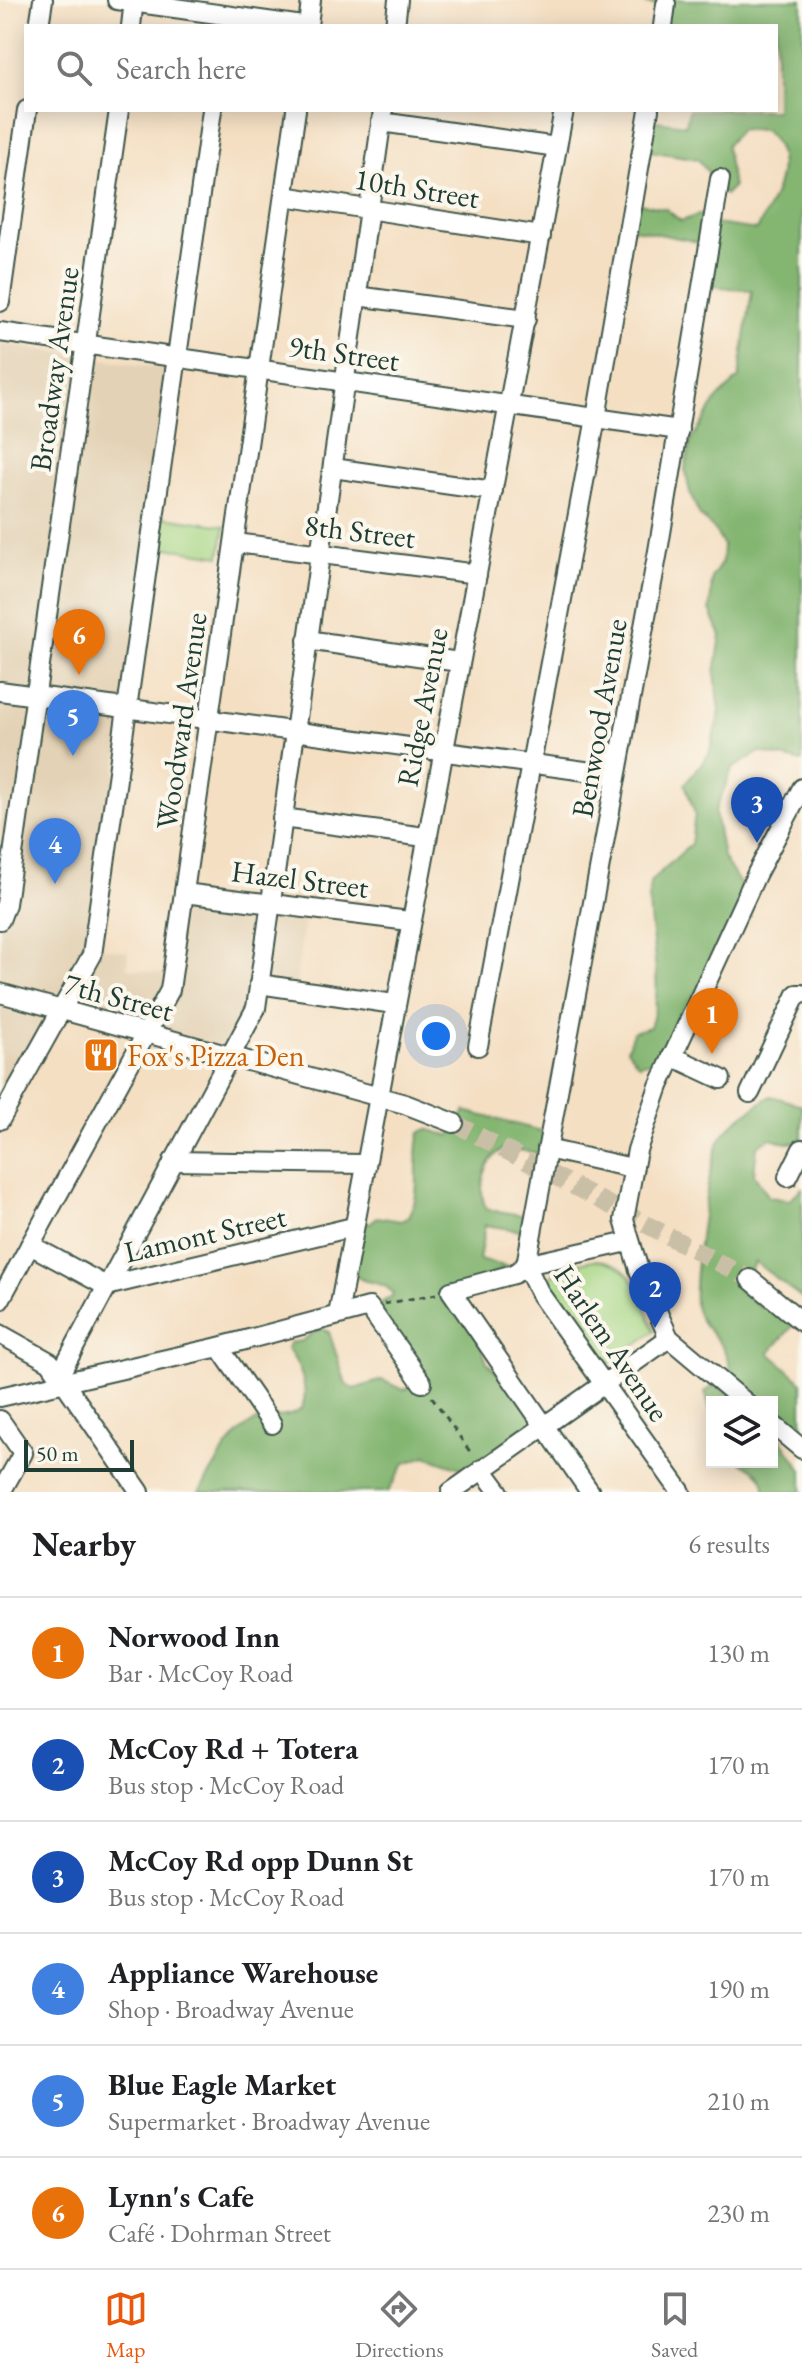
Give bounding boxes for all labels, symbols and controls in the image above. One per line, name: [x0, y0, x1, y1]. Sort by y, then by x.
search box: [24, 24, 778, 112]
icon: search: [52, 46, 96, 90]
text: Search here: [116, 49, 246, 88]
street label: 10th Street: [352, 159, 483, 217]
street label: Broadway Avenue: [20, 264, 88, 474]
street label: 9th Street: [286, 326, 402, 380]
street label: 8th Street: [302, 505, 418, 557]
pin: 6: [53, 609, 105, 675]
street label: Woodward Avenue: [146, 610, 216, 832]
street label: Benwood Avenue: [562, 616, 636, 820]
street label: Ridge Avenue: [388, 624, 456, 790]
pin: 5: [47, 690, 99, 756]
pin: 3: [731, 777, 783, 843]
pin: 4: [29, 818, 81, 884]
street label: Hazel Street: [229, 851, 371, 907]
street label: 7th Street: [60, 964, 178, 1030]
pin: 1: [686, 988, 738, 1054]
your location: [416, 1016, 456, 1056]
restaurant icon: Fox's Pizza Den: [82, 1036, 120, 1074]
place label: Fox's Pizza Den: [127, 1036, 305, 1075]
street label: Lamont Street: [120, 1196, 290, 1272]
street label: Harlem Avenue: [545, 1257, 679, 1429]
pin: 2: [629, 1262, 681, 1328]
map controls: [706, 1396, 778, 1468]
button: layers: [706, 1396, 778, 1468]
scale bar: [24, 1436, 134, 1472]
text: 50 m: [36, 1439, 79, 1468]
text: Nearby: [32, 1522, 136, 1566]
text: 6 results: [689, 1527, 770, 1561]
text: Norwood Inn: [108, 1617, 280, 1656]
text: 1: [51, 1636, 65, 1670]
text: 130 m: [707, 1636, 770, 1670]
text: Bar · McCoy Road: [108, 1656, 293, 1690]
text: McCoy Rd + Totera: [108, 1729, 358, 1768]
text: 2: [51, 1748, 65, 1782]
text: 170 m: [707, 1748, 770, 1782]
text: Bus stop · McCoy Road: [108, 1768, 344, 1802]
text: McCoy Rd opp Dunn St: [108, 1841, 413, 1880]
text: 3: [51, 1860, 65, 1894]
text: 170 m: [707, 1860, 770, 1894]
text: Bus stop · McCoy Road: [108, 1880, 344, 1914]
text: Appliance Warehouse: [108, 1953, 378, 1992]
text: 4: [51, 1972, 65, 2006]
text: 190 m: [707, 1972, 770, 2006]
text: Shop · Broadway Avenue: [108, 1992, 354, 2026]
text: Blue Eagle Market: [108, 2065, 336, 2104]
text: 5: [51, 2084, 65, 2118]
text: 210 m: [707, 2084, 770, 2118]
text: Supermarket · Broadway Avenue: [108, 2104, 430, 2138]
text: Lynn's Cafe: [108, 2177, 254, 2216]
text: 6: [51, 2196, 65, 2230]
text: 230 m: [707, 2196, 770, 2230]
text: Café · Dohrman Street: [108, 2216, 331, 2250]
tab: Map: [104, 2287, 148, 2364]
tab: Directions: [355, 2287, 444, 2364]
tab: Saved: [651, 2287, 698, 2364]

